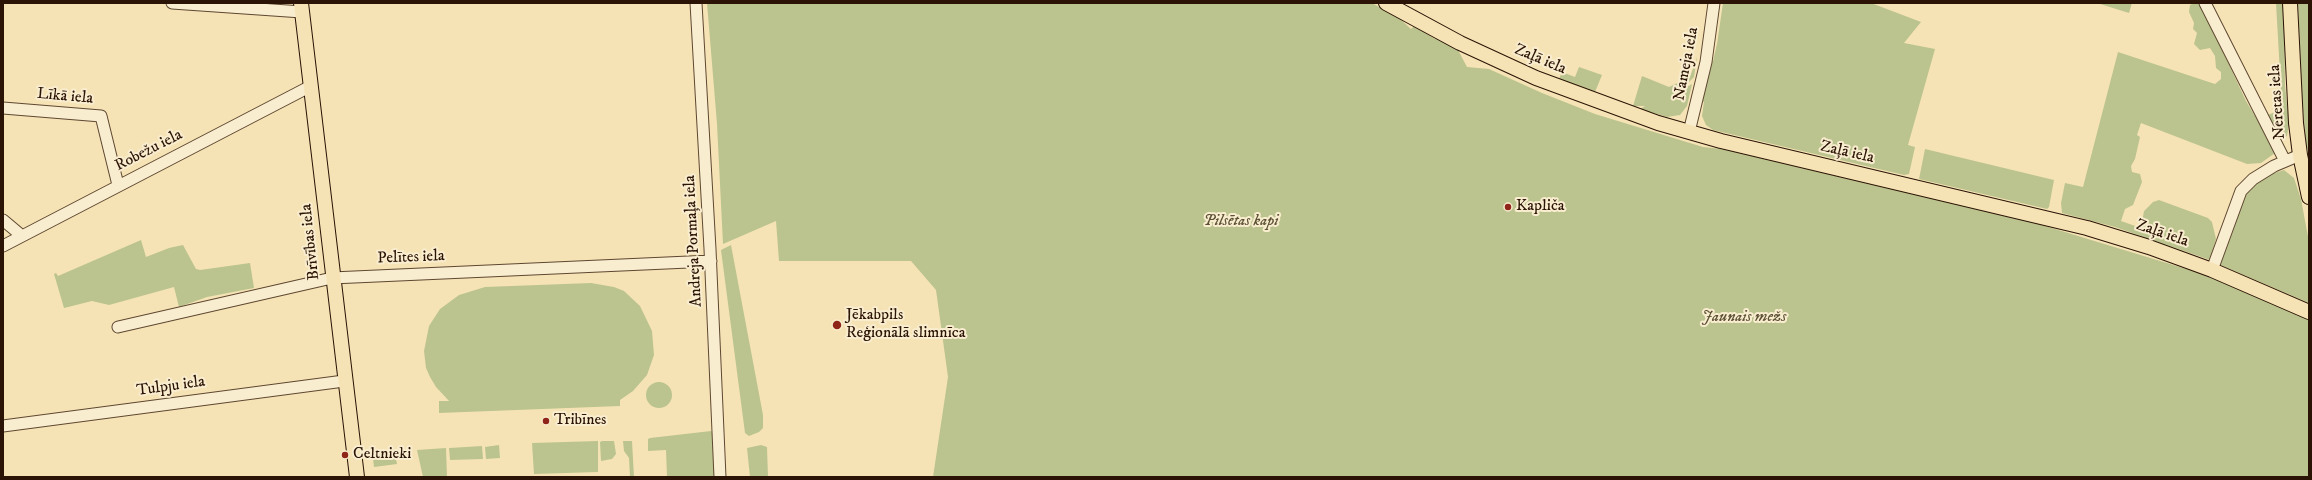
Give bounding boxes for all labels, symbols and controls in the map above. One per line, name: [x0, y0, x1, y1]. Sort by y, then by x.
street label: Nameja iela: [1670, 26, 1704, 102]
street label: Zaļā iela: [1511, 41, 1569, 79]
street label: Neretas iela: [2266, 64, 2290, 140]
street label: Līkā iela: [36, 85, 94, 109]
street label: Robežu iela: [112, 126, 186, 176]
street label: Zaļā iela: [1818, 138, 1876, 168]
street label: Andreja Pormaļa iela: [681, 175, 707, 307]
place label: Kapliča: [1516, 197, 1565, 217]
marker: Kapliča: [1503, 202, 1513, 212]
street label: Brīvības iela: [297, 203, 325, 281]
park label: Pilsētas kapi: [1203, 212, 1279, 232]
street label: Zaļā iela: [2133, 216, 2191, 252]
street label: Pelītes iela: [377, 247, 445, 269]
place label: Jēkabpils Reģionālā slimnīca: [846, 306, 966, 344]
park label: Jaunais mežs: [1702, 308, 1786, 328]
marker: Jēkabpils Reģionālā slimnīca: [831, 319, 843, 331]
street label: Tulpju iela: [136, 373, 206, 401]
place label: Tribīnes: [554, 411, 606, 431]
marker: Tribīnes: [541, 416, 551, 426]
place label: Celtnieki: [353, 445, 411, 465]
marker: Celtnieki: [340, 450, 350, 460]

